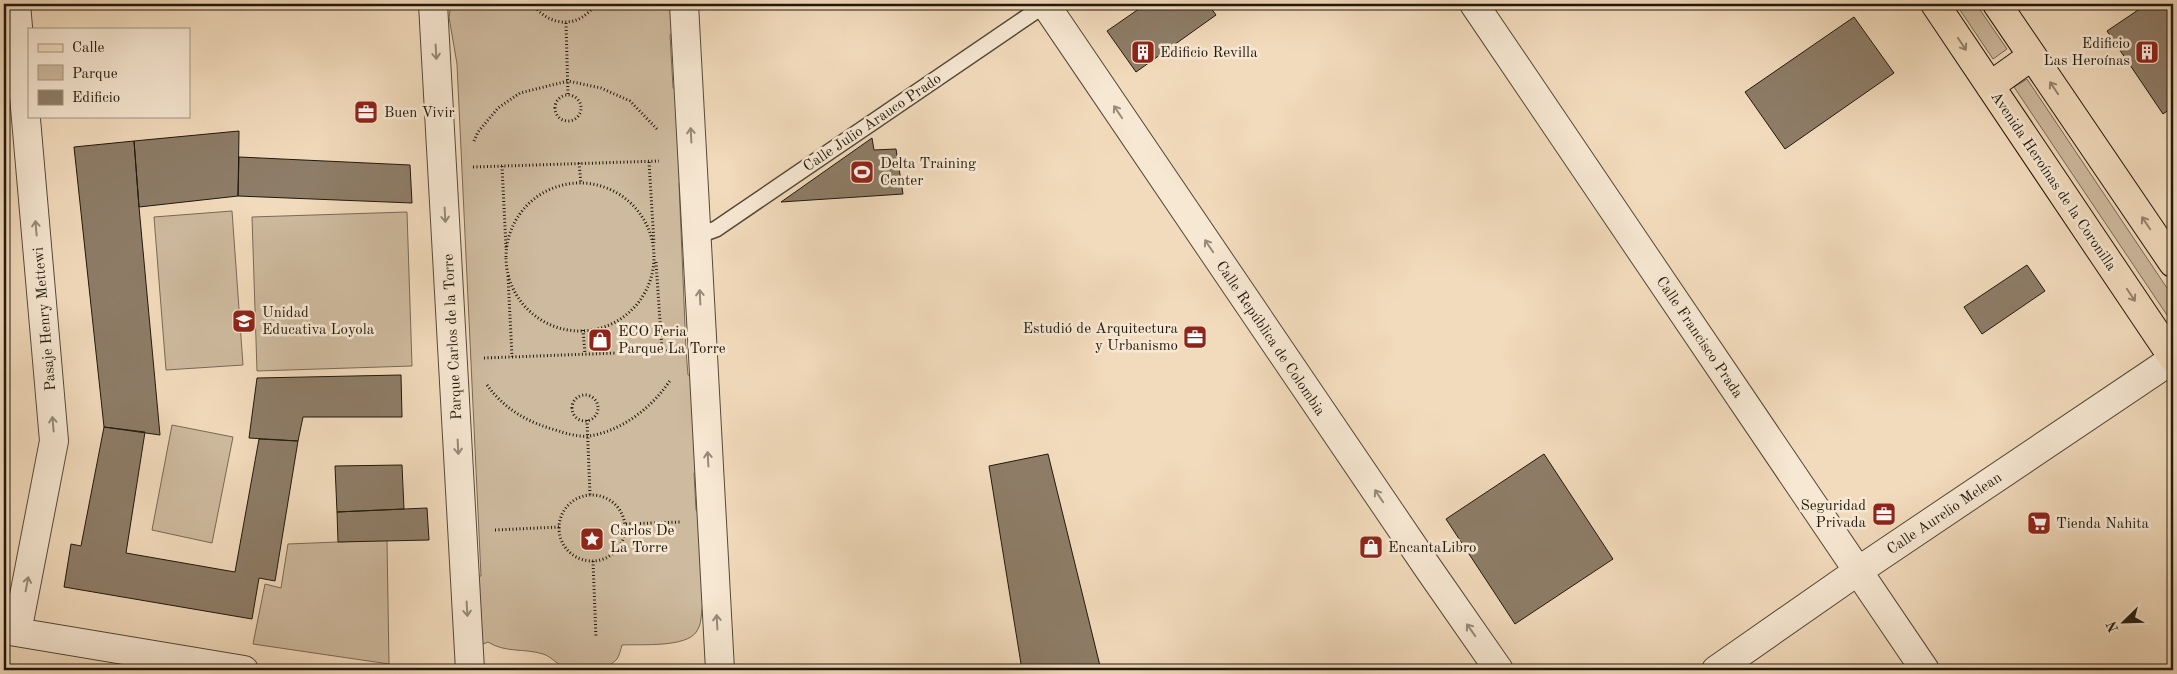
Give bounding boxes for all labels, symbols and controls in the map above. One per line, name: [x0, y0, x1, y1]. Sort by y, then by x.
legend: [28, 28, 190, 118]
one-way arrow: [1957, 37, 1967, 51]
place label: Edificio Las Heroínas: [2043, 37, 2130, 69]
building icon: Edificio Revilla: [1130, 39, 1156, 65]
building icon: Edificio Las Heroínas: [2134, 39, 2160, 65]
text: Calle: [72, 41, 105, 56]
one-way arrow: [431, 44, 441, 60]
place label: Edificio Revilla: [1160, 46, 1258, 61]
text: Parque: [72, 67, 118, 82]
street label: Calle Julio Arauco Prado: [801, 72, 945, 175]
one-way arrow: [2049, 82, 2059, 96]
street label: Avenida Heroínas de la Coronilla: [1987, 90, 2119, 274]
text: Edificio: [72, 91, 120, 106]
office icon: Buen Vivir: [353, 99, 379, 125]
one-way arrow: [1113, 105, 1123, 119]
place label: Buen Vivir: [384, 106, 455, 121]
one-way arrow: [686, 127, 695, 143]
place label: Delta Training Center: [880, 157, 976, 189]
sports icon: Delta Training Center: [849, 159, 875, 185]
one-way arrow: [440, 206, 449, 222]
one-way arrow: [2141, 216, 2151, 230]
one-way arrow: [31, 220, 40, 236]
one-way arrow: [1204, 239, 1214, 253]
street label: Pasaje Henry Mettewi: [32, 246, 59, 391]
street label: Parque Carlos de la Torre: [442, 253, 465, 420]
street label: Calle República de Colombia: [1212, 259, 1327, 419]
street label: Calle Francisco Prada: [1653, 274, 1745, 402]
one-way arrow: [2126, 288, 2136, 302]
one-way arrow: [695, 289, 704, 305]
place label: Unidad Educativa Loyola: [262, 306, 375, 338]
school or university icon: Unidad Educativa Loyola: [231, 308, 257, 334]
place label: Estudió de Arquitectura y Urbanismo: [1023, 322, 1179, 354]
office icon: Estudió de Arquitectura y Urbanismo: [1182, 324, 1208, 350]
place label: ECO Feria Parque La Torre: [618, 325, 726, 357]
shop icon: ECO Feria Parque La Torre: [587, 327, 613, 353]
one-way arrow: [48, 417, 58, 433]
one-way arrow: [453, 439, 462, 455]
one-way arrow: [703, 452, 713, 468]
street label: Calle Aurelio Melean: [1885, 470, 2005, 558]
one-way arrow: [1374, 490, 1384, 504]
place label: Seguridad Privada: [1800, 499, 1867, 531]
office icon: Seguridad Privada: [1871, 501, 1897, 527]
supermarket icon: Tienda Nahita: [2026, 510, 2052, 536]
place label: Tienda Nahita: [2056, 517, 2150, 532]
place label: Carlos De La Torre: [610, 524, 675, 556]
place icon: Carlos De La Torre: [579, 526, 605, 552]
shop icon: EncantaLibro: [1358, 534, 1384, 560]
place label: EncantaLibro: [1388, 541, 1477, 556]
one-way arrow: [22, 577, 32, 593]
north arrow: [2100, 596, 2150, 646]
one-way arrow: [462, 600, 472, 617]
one-way arrow: [713, 614, 722, 630]
text: N: [2104, 619, 2121, 634]
one-way arrow: [1466, 624, 1476, 638]

